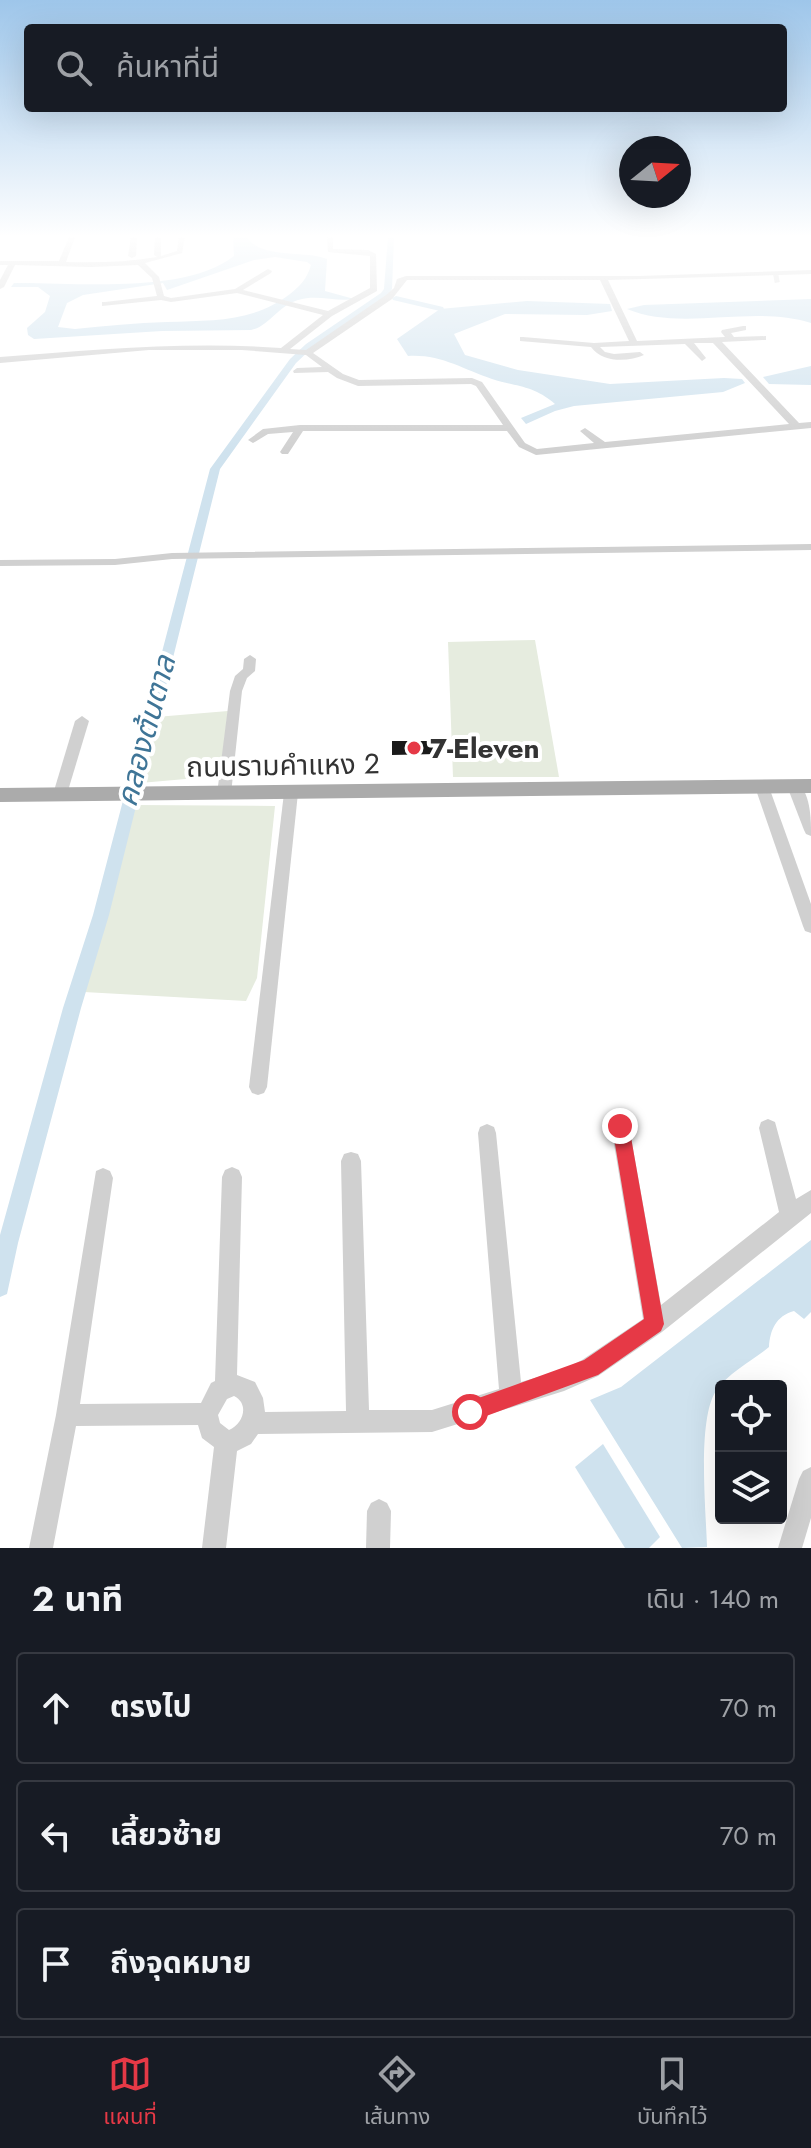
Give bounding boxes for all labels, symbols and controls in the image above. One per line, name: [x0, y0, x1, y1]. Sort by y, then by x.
search box: [24, 24, 787, 112]
text: ค้นหาที่นี่: [116, 45, 219, 88]
icon: search: [52, 46, 96, 90]
north arrow: [619, 136, 691, 208]
water label: คลองต้นตาล: [105, 650, 187, 811]
place label: 7-Eleven: [430, 728, 540, 769]
marker: 7-Eleven: [405, 739, 423, 757]
street label: ถนนรามคำแหง 2: [186, 743, 380, 788]
route end: [602, 1108, 638, 1144]
map controls: [715, 1380, 787, 1524]
button: locate: [715, 1380, 787, 1452]
route start: [452, 1394, 488, 1430]
button: layers: [715, 1452, 787, 1524]
text: 2 นาที: [32, 1575, 123, 1624]
text: เดิน · 140 m: [646, 1580, 779, 1618]
text: ตรงไป: [110, 1685, 192, 1728]
icon: ahead: [34, 1686, 78, 1730]
text: 70 m: [720, 1689, 777, 1727]
text: เลี้ยวซ้าย: [110, 1813, 222, 1856]
icon: left: [34, 1814, 78, 1858]
text: 70 m: [720, 1817, 777, 1855]
text: ถึงจุดหมาย: [110, 1941, 251, 1984]
icon: arrive: [34, 1942, 78, 1986]
tab: แผนที่: [103, 2052, 157, 2134]
tab: เส้นทาง: [364, 2052, 430, 2134]
tab: บันทึกไว้: [637, 2052, 708, 2134]

